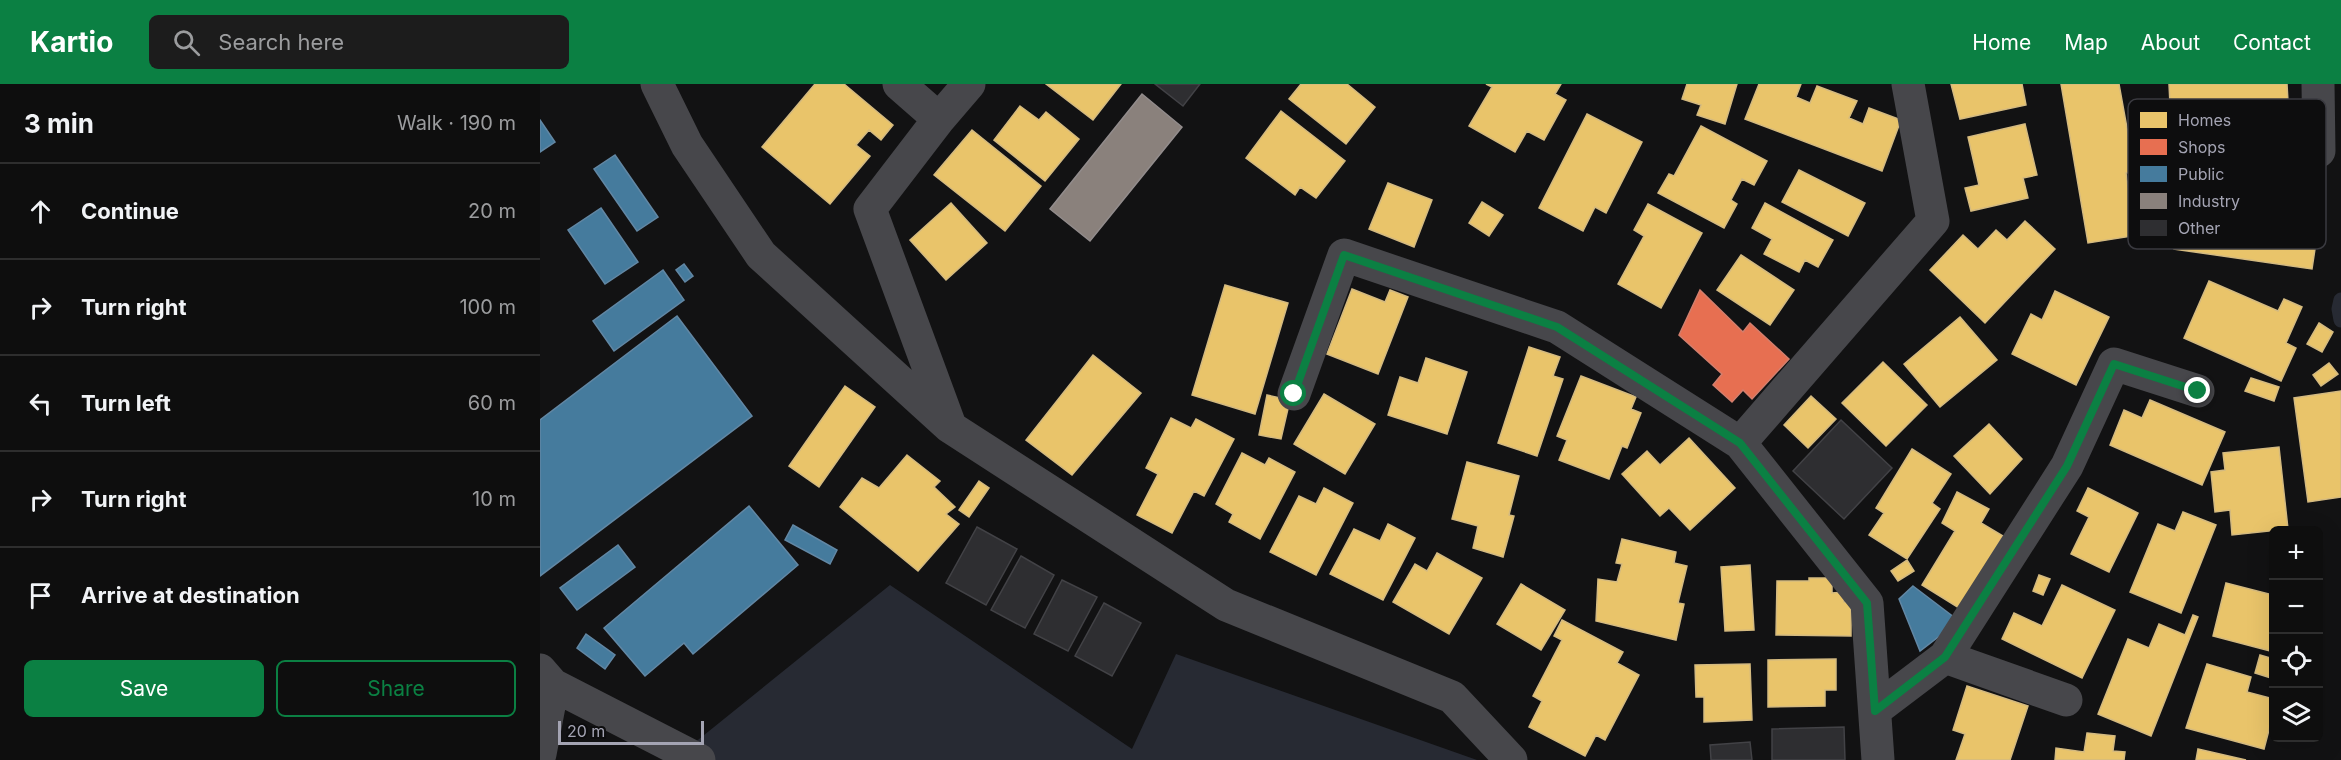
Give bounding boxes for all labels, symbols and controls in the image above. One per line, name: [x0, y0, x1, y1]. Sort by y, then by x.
search box: [149, 15, 569, 69]
text: Kartio: [30, 25, 113, 59]
icon: search: [170, 26, 203, 59]
text: Search here: [218, 29, 344, 55]
text: Home: [1972, 30, 2031, 55]
text: Map: [2064, 30, 2108, 55]
text: About: [2141, 30, 2200, 55]
text: Contact: [2233, 30, 2311, 55]
legend: [2128, 99, 2326, 249]
text: 3 min: [24, 108, 94, 139]
text: Homes: [2178, 110, 2231, 130]
text: Walk · 190 m: [397, 111, 516, 135]
text: Shops: [2178, 137, 2226, 157]
text: Public: [2178, 164, 2224, 184]
text: Industry: [2178, 191, 2240, 211]
icon: ahead: [24, 195, 57, 228]
text: Continue: [81, 198, 179, 224]
text: 20 m: [468, 199, 516, 223]
text: Other: [2178, 218, 2220, 238]
icon: right: [24, 291, 57, 324]
text: Turn right: [81, 294, 187, 320]
text: 100 m: [459, 295, 516, 319]
route end: [2184, 377, 2210, 403]
route start: [1280, 380, 1306, 406]
icon: left: [24, 387, 57, 420]
text: Turn left: [81, 390, 171, 416]
text: 60 m: [468, 391, 516, 415]
icon: right: [24, 483, 57, 516]
text: Turn right: [81, 486, 187, 512]
text: 10 m: [472, 487, 516, 511]
map controls: [2269, 526, 2323, 742]
button: +: [2269, 526, 2323, 580]
icon: arrive: [24, 579, 57, 612]
button: −: [2269, 580, 2323, 634]
text: Arrive at destination: [81, 582, 300, 608]
button: locate: [2269, 634, 2323, 688]
button: Save: [24, 660, 264, 717]
button: Share: [276, 660, 516, 717]
button: layers: [2269, 688, 2323, 742]
scale bar: [558, 718, 704, 746]
text: 20 m: [567, 721, 605, 741]

